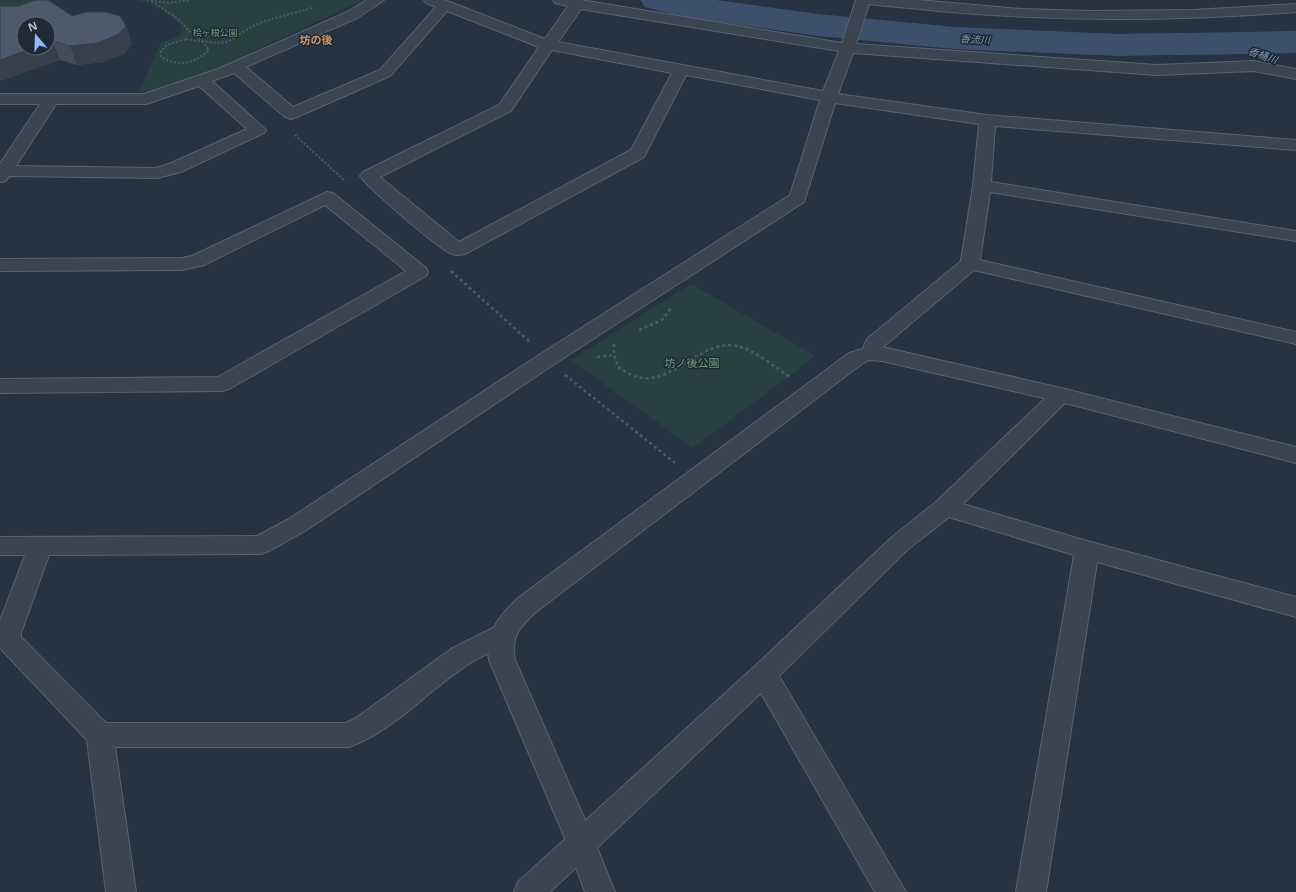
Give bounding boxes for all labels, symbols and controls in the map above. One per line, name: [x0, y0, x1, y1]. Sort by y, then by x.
north arrow: [16, 16, 56, 56]
text: N: [26, 18, 39, 35]
park label: 桧ヶ根公園: [192, 26, 238, 39]
water label: 香流川: [960, 31, 991, 47]
district label: 坊の後: [300, 32, 333, 47]
water label: 香桶川: [1247, 43, 1280, 67]
park label: 坊ノ後公園: [665, 355, 720, 370]

